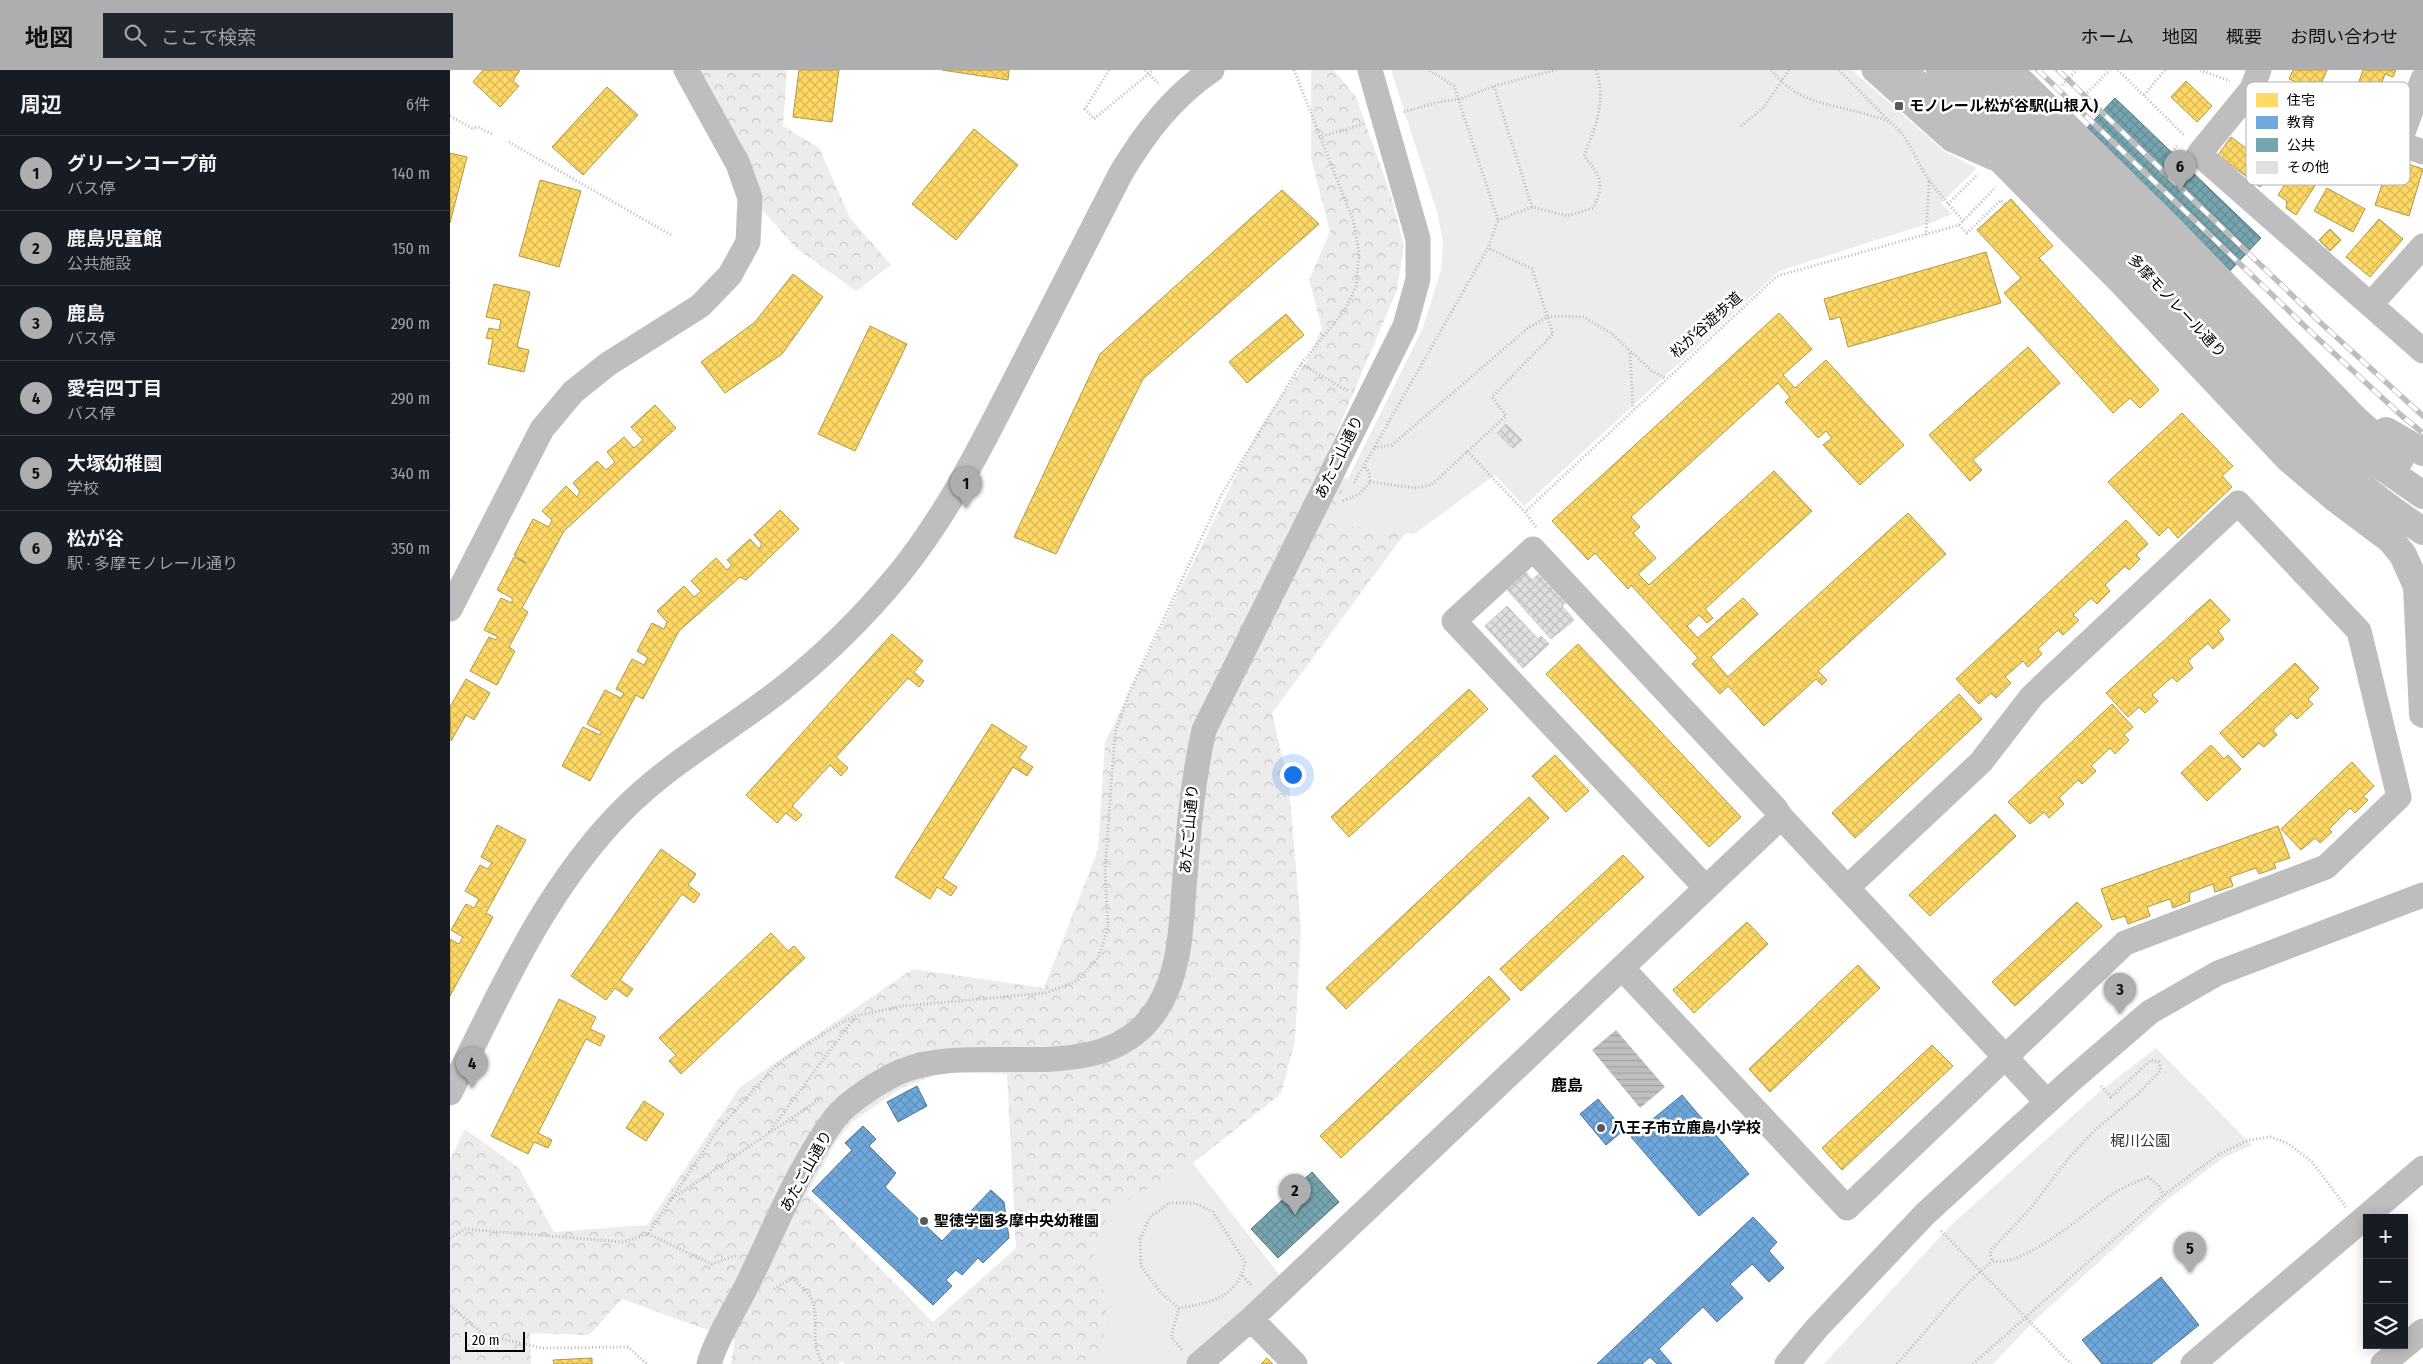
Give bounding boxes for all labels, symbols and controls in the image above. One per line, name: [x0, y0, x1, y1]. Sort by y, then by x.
search box: [103, 13, 453, 58]
icon: search: [121, 21, 149, 49]
text: 地図: [25, 24, 73, 52]
text: ここで検索: [161, 26, 256, 49]
text: ホーム: [2081, 26, 2134, 48]
text: 地図: [2162, 26, 2198, 48]
text: 概要: [2226, 26, 2262, 48]
text: お問い合わせ: [2290, 26, 2398, 48]
legend: [2246, 82, 2410, 185]
text: 周辺: [20, 92, 62, 118]
text: 住宅: [2287, 92, 2315, 109]
text: 6件: [406, 95, 430, 114]
place label: モノレール松が谷駅(山根入): [1909, 97, 2099, 115]
marker: モノレール松が谷駅(山根入): [1893, 100, 1905, 112]
text: 教育: [2287, 114, 2315, 131]
text: 公共: [2287, 137, 2315, 154]
pin: 6: [2164, 150, 2196, 191]
text: グリーンコープ前: [67, 152, 217, 175]
text: その他: [2287, 159, 2329, 176]
text: 1: [33, 164, 39, 183]
text: 140 m: [392, 164, 430, 183]
text: バス停: [67, 179, 115, 198]
text: 鹿島児童館: [67, 227, 162, 250]
text: 2: [32, 239, 40, 258]
text: 150 m: [392, 239, 430, 258]
street label: 多摩モノレール通り: [2124, 250, 2230, 362]
text: 公共施設: [67, 254, 131, 273]
street label: 松が谷遊歩道: [1667, 288, 1745, 362]
text: 鹿島: [67, 302, 105, 325]
text: 3: [32, 314, 40, 333]
text: 290 m: [391, 314, 430, 333]
text: バス停: [67, 329, 115, 348]
text: 愛宕四丁目: [67, 377, 162, 400]
text: 4: [32, 389, 40, 408]
text: 290 m: [391, 389, 430, 408]
text: バス停: [67, 404, 115, 423]
street label: あたご山通り: [1311, 413, 1367, 501]
text: 大塚幼稚園: [67, 452, 162, 475]
text: 5: [32, 464, 40, 483]
text: 340 m: [391, 464, 430, 483]
pin: 1: [950, 467, 982, 508]
text: 学校: [67, 479, 99, 498]
text: 松が谷: [67, 527, 124, 550]
text: 6: [32, 539, 40, 558]
text: 350 m: [391, 539, 430, 558]
text: 駅 · 多摩モノレール通り: [67, 554, 238, 573]
your location: [1280, 762, 1306, 788]
street label: あたご山通り: [1176, 783, 1202, 875]
pin: 3: [2104, 973, 2136, 1014]
pin: 4: [456, 1047, 488, 1088]
district label: 鹿島: [1551, 1076, 1583, 1095]
place label: 八王子市立鹿島小学校: [1611, 1119, 1761, 1137]
marker: 八王子市立鹿島小学校: [1595, 1122, 1607, 1134]
street label: あたご山通り: [776, 1127, 836, 1215]
park label: 梶川公園: [2110, 1132, 2170, 1150]
pin: 2: [1279, 1174, 1311, 1215]
place label: 聖徳学園多摩中央幼稚園: [934, 1212, 1099, 1230]
map controls: [2363, 1214, 2408, 1349]
button: +: [2363, 1214, 2408, 1259]
marker: 聖徳学園多摩中央幼稚園: [918, 1215, 930, 1227]
pin: 5: [2174, 1232, 2206, 1273]
button: −: [2363, 1259, 2408, 1304]
button: layers: [2363, 1304, 2408, 1349]
scale bar: [465, 1329, 525, 1352]
text: 20 m: [472, 1332, 500, 1349]

